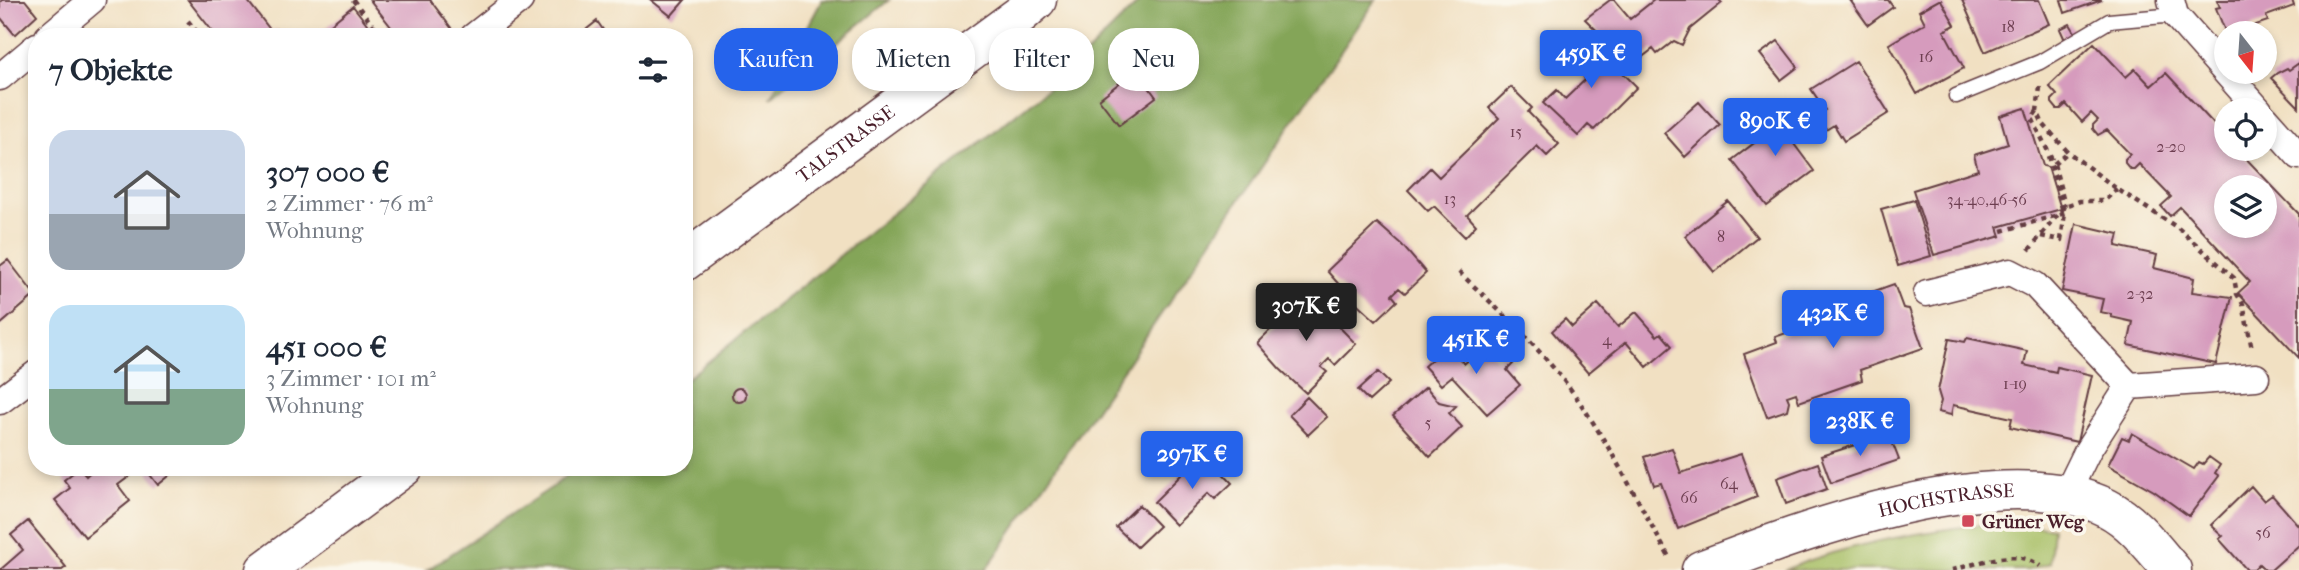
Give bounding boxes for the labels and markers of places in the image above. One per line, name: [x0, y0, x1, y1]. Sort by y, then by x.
pin: 459K €: [1534, 31, 1648, 90]
pin: 890K €: [1718, 99, 1832, 158]
pin: 307K €: [1249, 284, 1363, 343]
pin: 432K €: [1776, 290, 1890, 350]
pin: 451K €: [1419, 316, 1533, 376]
pin: 238K €: [1803, 398, 1917, 458]
pin: 297K €: [1135, 432, 1249, 491]
place label: Grüner Weg: [1982, 511, 2085, 533]
marker: Grüner Weg: [1960, 513, 1976, 529]

